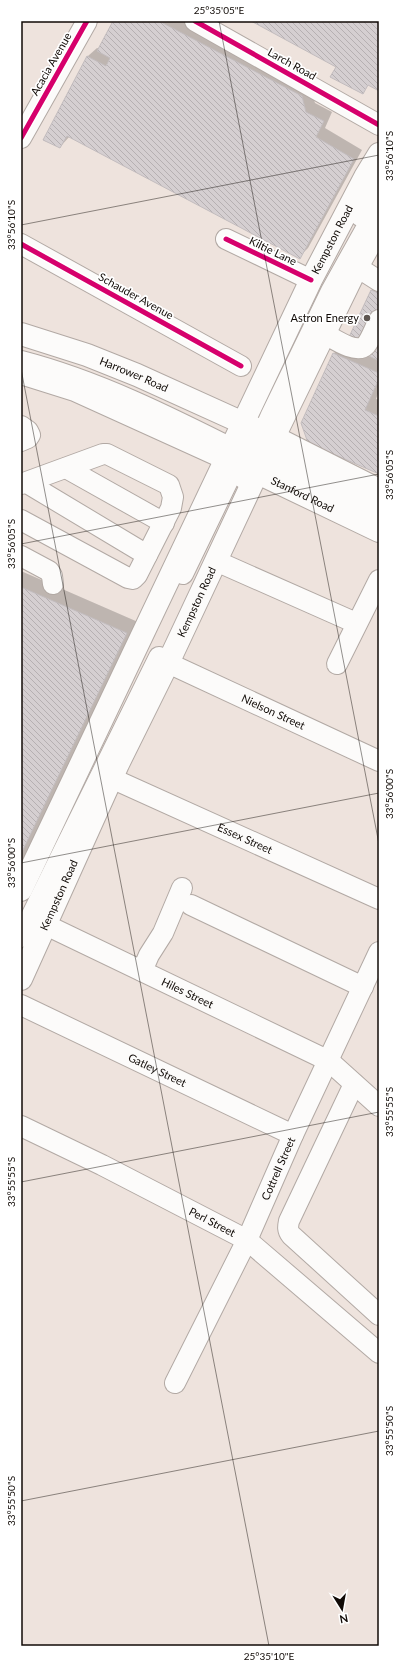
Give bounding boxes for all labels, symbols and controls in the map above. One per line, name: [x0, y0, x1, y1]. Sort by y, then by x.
text: 25°35'05"E: [194, 4, 244, 16]
street label: Acacia Avenue: [27, 30, 74, 97]
street label: Larch Road: [266, 45, 319, 82]
text: 33°56'10"S: [383, 131, 395, 181]
text: 33°56'10"S: [5, 200, 17, 250]
street label: Kempston Road: [308, 203, 355, 276]
street label: Kiltie Lane: [247, 234, 299, 268]
street label: Schauder Avenue: [97, 270, 176, 322]
place label: Astron Energy: [290, 311, 359, 324]
marker: Astron Energy: [362, 313, 372, 323]
street label: Harrower Road: [98, 354, 170, 394]
text: 33°56'05"S: [383, 450, 395, 500]
street label: Stanford Road: [269, 473, 336, 515]
text: 33°56'05"S: [5, 519, 17, 569]
street label: Kempston Road: [174, 564, 218, 639]
street label: Nielson Street: [240, 691, 307, 732]
text: 33°56'00"S: [383, 769, 395, 819]
street label: Essex Street: [216, 820, 275, 856]
text: 33°56'00"S: [5, 838, 17, 888]
street label: Kempston Road: [37, 858, 80, 932]
street label: Hiles Street: [160, 975, 216, 1011]
street label: Gatley Street: [126, 1050, 189, 1089]
text: 33°55'55"S: [383, 1087, 395, 1137]
street label: Cottrell Street: [258, 1135, 297, 1202]
text: 33°55'55"S: [5, 1157, 17, 1207]
street label: Perl Street: [187, 1204, 238, 1239]
text: 33°55'50"S: [383, 1406, 395, 1456]
text: 33°55'50"S: [5, 1476, 17, 1526]
north arrow: [322, 1589, 362, 1629]
text: N: [339, 1612, 349, 1626]
text: 25°35'10"E: [244, 1650, 294, 1662]

